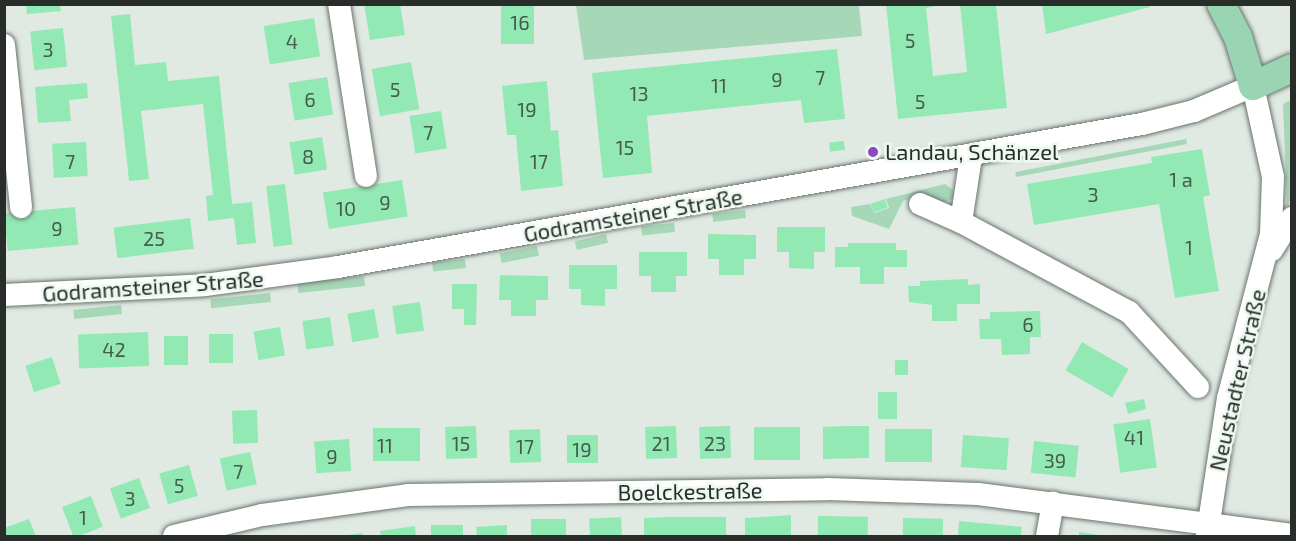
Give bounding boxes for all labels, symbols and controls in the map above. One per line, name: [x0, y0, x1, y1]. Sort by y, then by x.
house number: 16: [510, 10, 530, 34]
house number: 5: [905, 28, 915, 52]
house number: 4: [286, 29, 298, 53]
house number: 3: [42, 37, 54, 61]
house number: 7: [815, 65, 825, 89]
house number: 9: [771, 67, 783, 91]
house number: 11: [711, 73, 727, 97]
house number: 5: [390, 77, 400, 101]
house number: 13: [629, 81, 649, 105]
house number: 6: [304, 87, 316, 111]
house number: 5: [915, 89, 925, 113]
house number: 19: [517, 97, 537, 121]
house number: 7: [423, 120, 433, 144]
house number: 15: [616, 135, 634, 159]
place label: Landau, Schänzel: [885, 139, 1059, 165]
house number: 8: [302, 144, 314, 168]
marker: Landau, Schänzel: [866, 145, 880, 159]
house number: 7: [65, 149, 75, 173]
house number: 17: [530, 149, 548, 173]
house number: 1 a: [1169, 167, 1193, 191]
house number: 3: [1087, 182, 1099, 206]
street label: Godramsteiner Straße: [521, 183, 745, 247]
house number: 9: [379, 190, 391, 214]
house number: 10: [336, 196, 356, 220]
house number: 9: [51, 216, 63, 240]
house number: 25: [143, 226, 165, 250]
house number: 1: [1185, 235, 1193, 259]
street label: Godramsteiner Straße: [41, 265, 265, 307]
street label: Neustadter Straße: [1203, 286, 1271, 474]
house number: 6: [1022, 312, 1034, 336]
house number: 42: [102, 337, 126, 361]
house number: 41: [1124, 425, 1144, 449]
house number: 15: [452, 431, 470, 455]
house number: 21: [651, 431, 671, 455]
house number: 23: [704, 431, 726, 455]
house number: 11: [377, 433, 393, 457]
house number: 17: [516, 434, 534, 458]
house number: 19: [572, 437, 592, 461]
house number: 9: [326, 444, 338, 468]
house number: 39: [1044, 448, 1066, 472]
house number: 7: [233, 459, 243, 483]
house number: 5: [174, 473, 184, 497]
street label: Boelckestraße: [617, 477, 763, 505]
house number: 3: [124, 486, 136, 510]
house number: 1: [79, 505, 87, 529]

